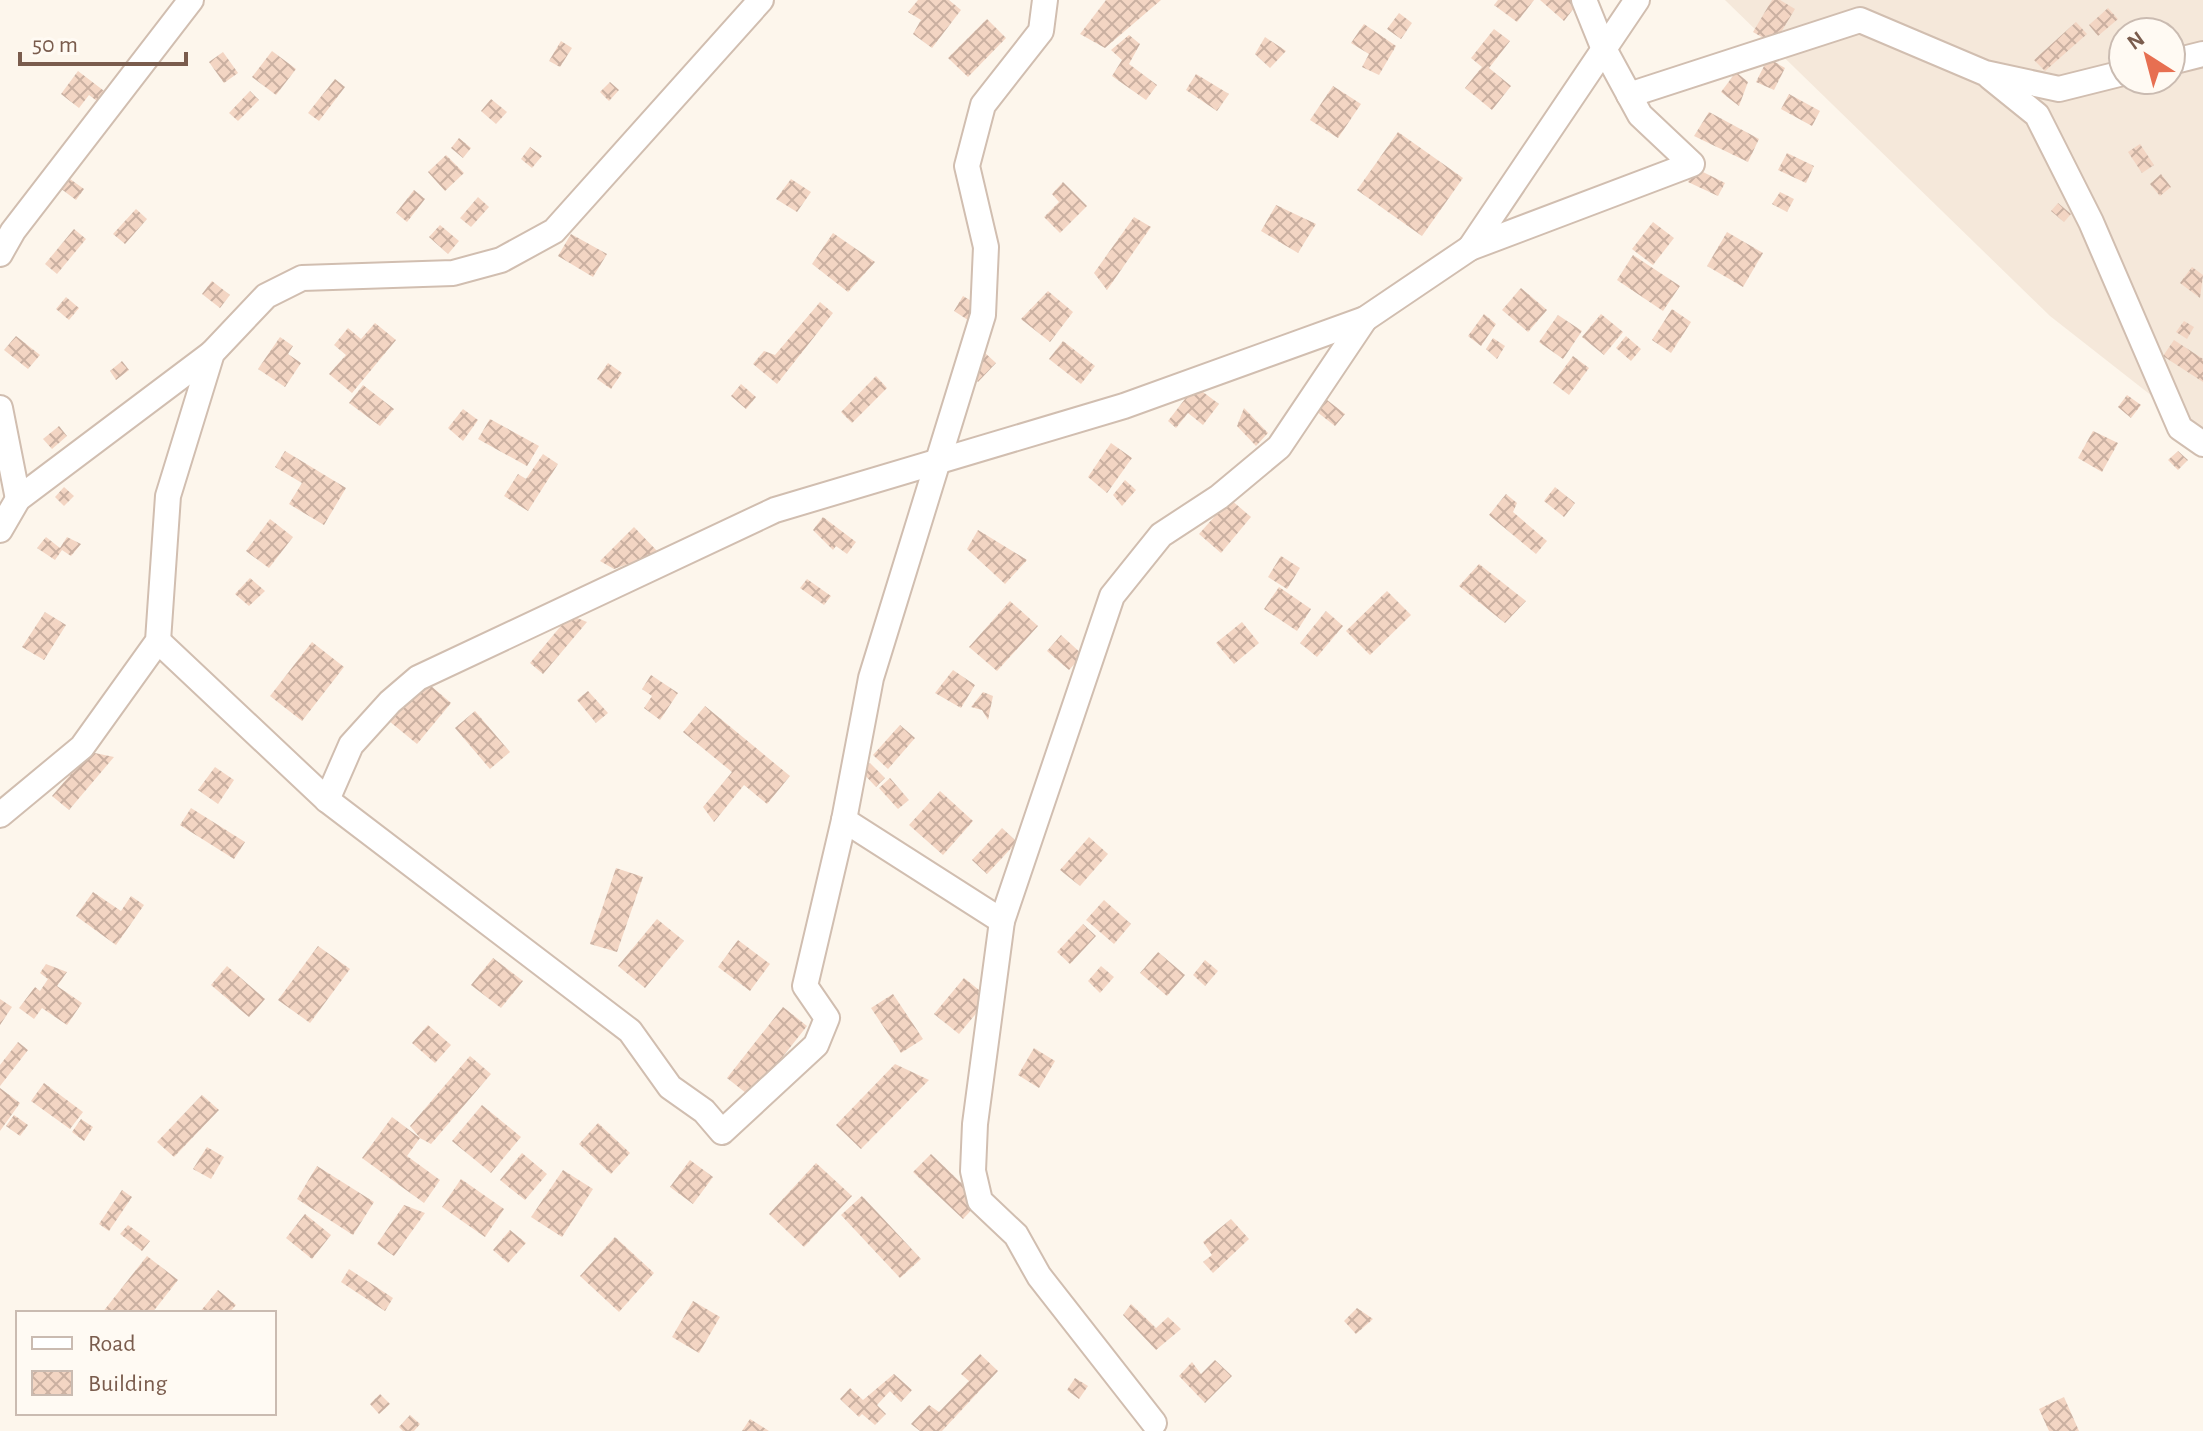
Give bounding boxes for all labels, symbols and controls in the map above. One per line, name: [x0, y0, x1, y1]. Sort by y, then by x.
scale bar: [20, 16, 186, 66]
north arrow: [2107, 16, 2187, 96]
text: N: [2123, 27, 2148, 54]
text: 50 m: [32, 33, 78, 57]
legend: [16, 1311, 276, 1415]
text: Road: [88, 1332, 136, 1356]
text: Building: [88, 1372, 167, 1396]

